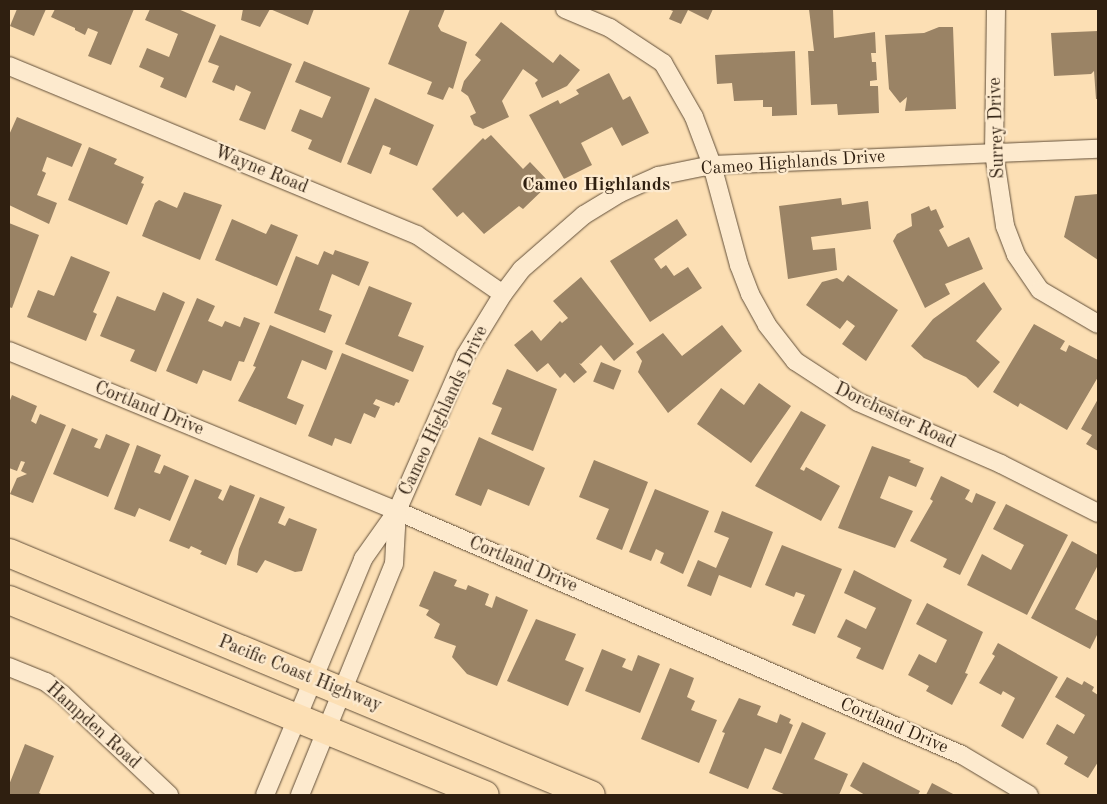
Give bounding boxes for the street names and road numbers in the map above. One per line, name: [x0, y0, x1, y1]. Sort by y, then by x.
street label: Surrey Drive: [984, 77, 1010, 179]
street label: Wayne Road: [211, 141, 311, 199]
street label: Cameo Highlands Drive: [700, 146, 886, 180]
street label: Cameo Highlands Drive: [395, 323, 493, 499]
street label: Cortland Drive: [91, 377, 207, 441]
street label: Dorchester Road: [831, 378, 959, 454]
street label: Cortland Drive: [465, 532, 581, 598]
street label: Pacific Coast Highway: [215, 631, 385, 717]
street label: Hampden Road: [41, 678, 145, 774]
street label: Cortland Drive: [836, 693, 952, 759]

